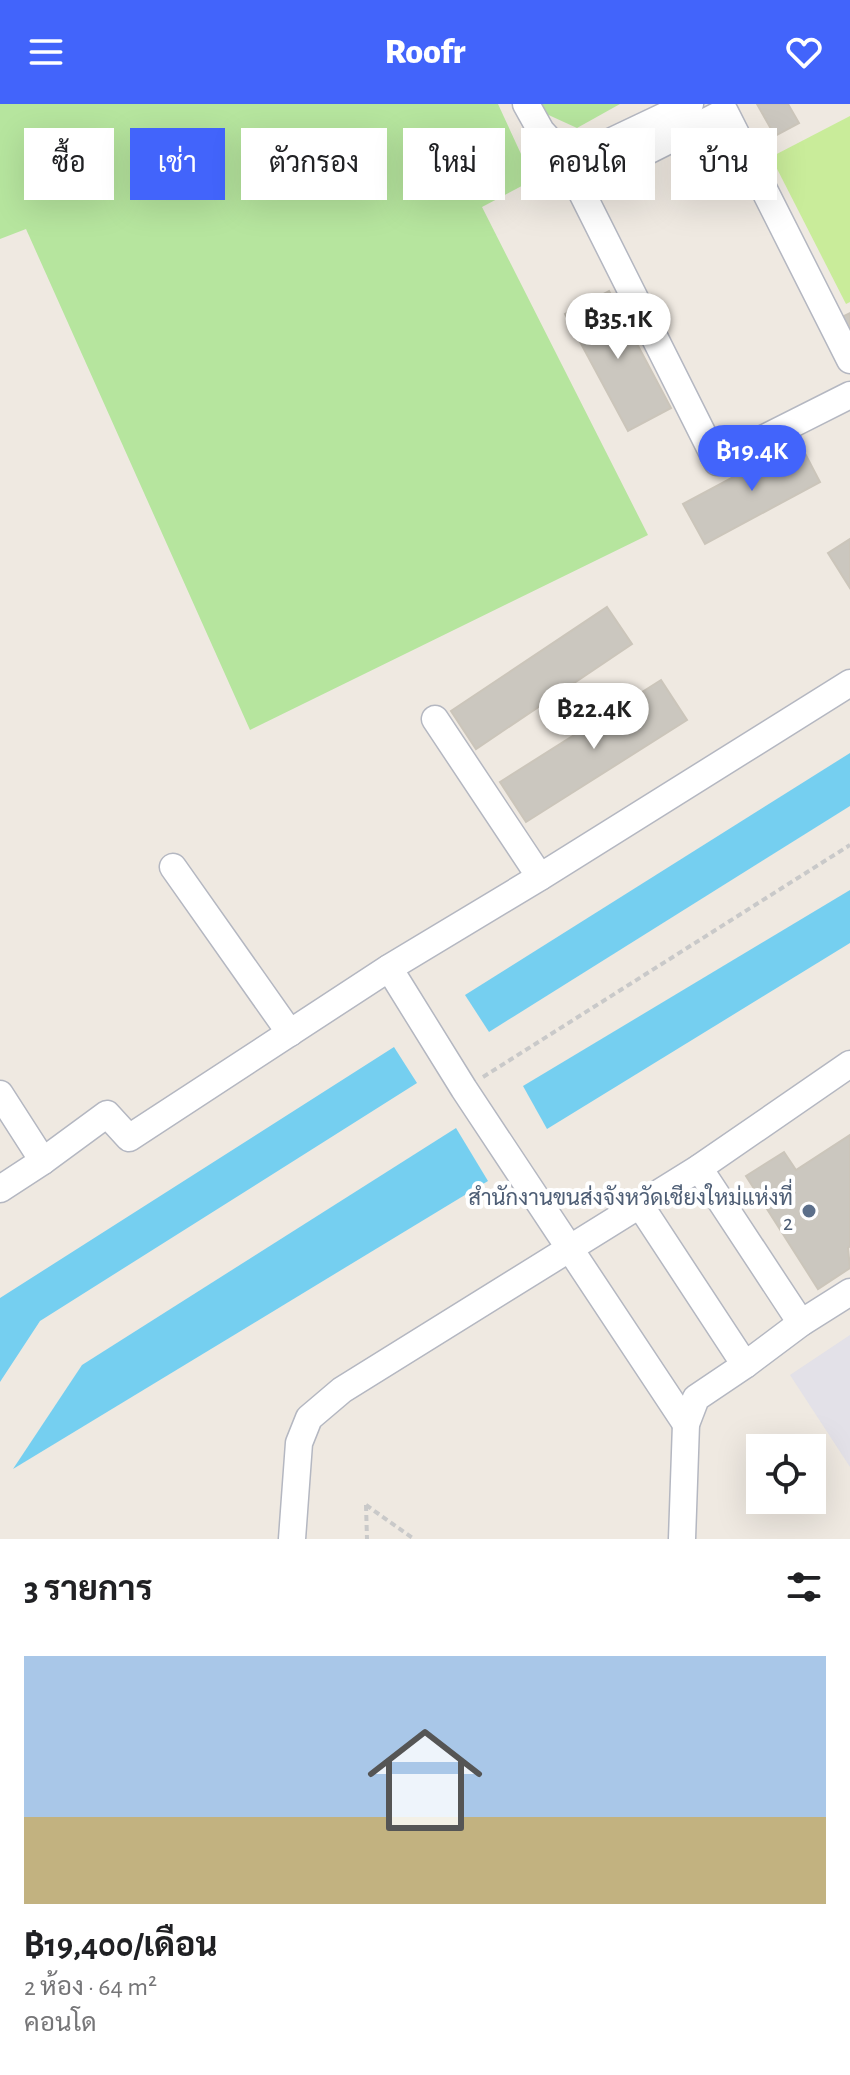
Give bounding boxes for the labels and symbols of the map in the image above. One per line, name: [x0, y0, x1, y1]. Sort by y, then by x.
pin: ฿35.1K: [553, 293, 683, 361]
pin: ฿19.4K: [687, 425, 817, 493]
pin: ฿22.4K: [529, 683, 659, 751]
place label: สำนักงานขนส่งจังหวัดเชียงใหม่แห่งที่ 2: [468, 1178, 793, 1234]
marker: สำนักงานขนส่งจังหวัดเชียงใหม่แห่งที่ 2: [800, 1202, 818, 1220]

